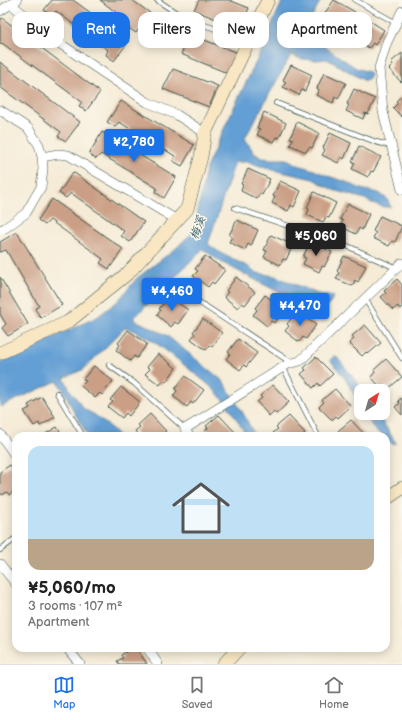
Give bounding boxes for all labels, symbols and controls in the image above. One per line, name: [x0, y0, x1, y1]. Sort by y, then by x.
chip: Buy: [12, 12, 64, 48]
chip: Rent: [72, 12, 130, 48]
chip: Filters: [138, 12, 205, 48]
chip: New: [213, 12, 269, 48]
chip: Apartment: [277, 12, 372, 48]
pin: ¥2,780: [101, 129, 167, 163]
text: ¥2,780: [113, 134, 155, 150]
water label: 梅溪: [187, 213, 209, 242]
pin: ¥5,060: [283, 223, 349, 257]
text: ¥5,060: [295, 228, 337, 244]
pin: ¥4,460: [139, 278, 205, 312]
text: ¥4,460: [151, 283, 193, 299]
pin: ¥4,470: [267, 293, 333, 327]
text: ¥4,470: [279, 298, 321, 314]
north arrow: [354, 384, 390, 420]
map controls: [354, 384, 390, 420]
icon: home: [165, 472, 237, 544]
text: ¥5,060/mo: [28, 578, 116, 598]
text: 3 rooms · 107 m²: [28, 598, 123, 614]
text: Apartment: [28, 614, 89, 630]
tab: Map: [53, 674, 75, 711]
tab: Saved: [182, 674, 213, 711]
tab: Home: [319, 674, 349, 711]

